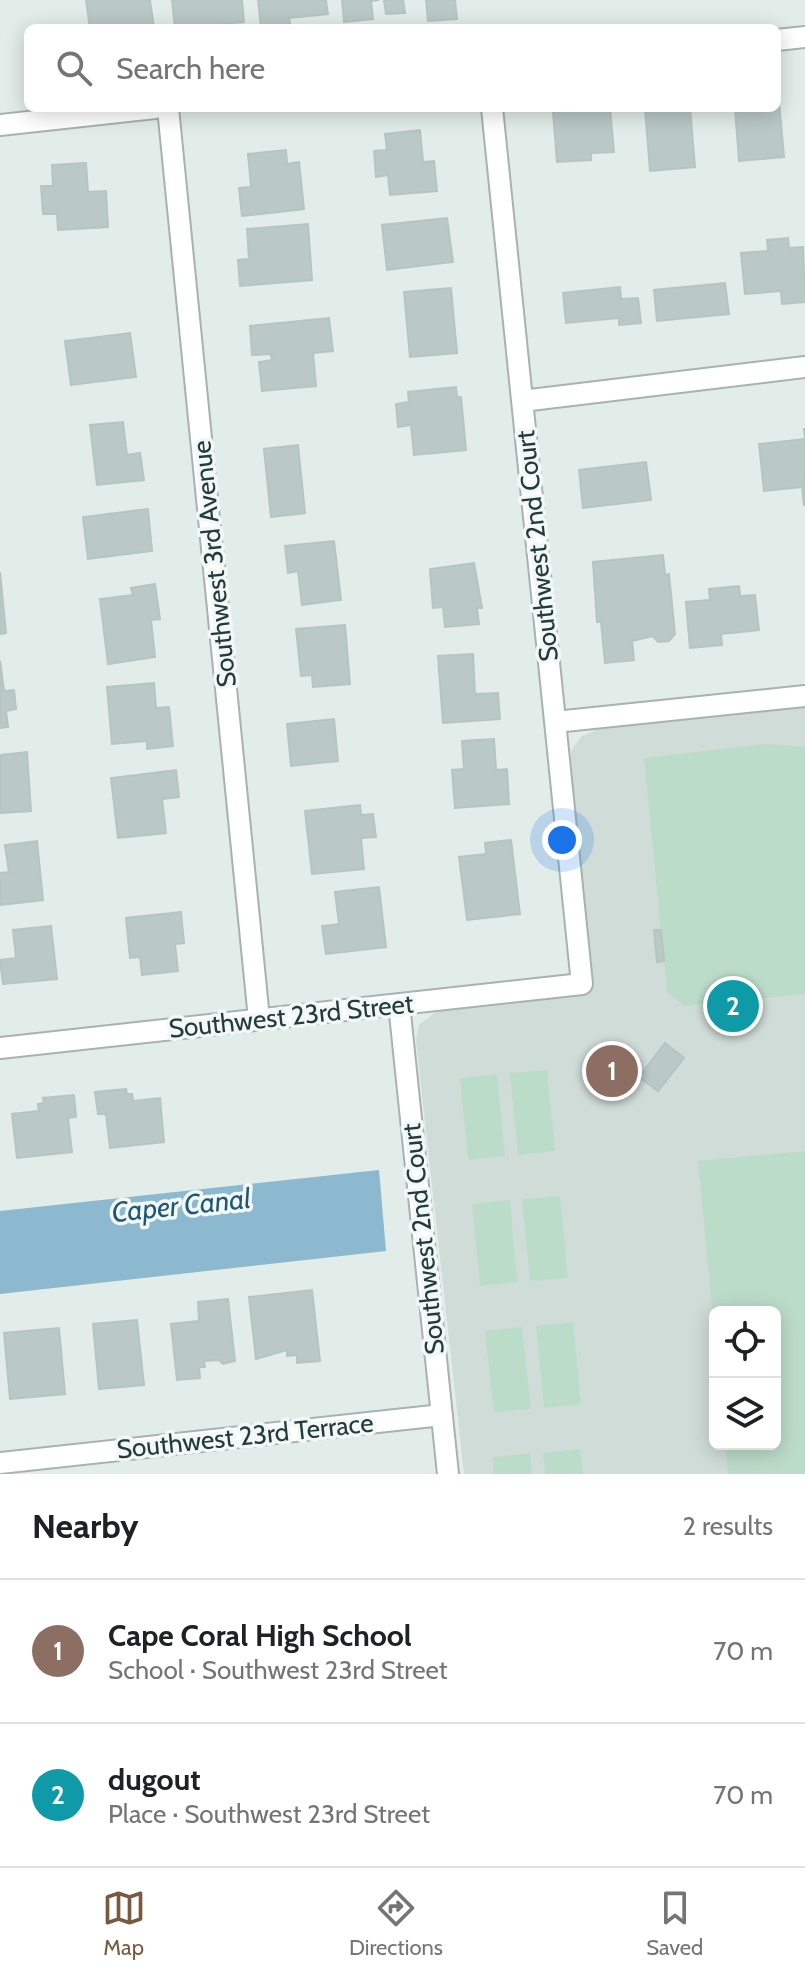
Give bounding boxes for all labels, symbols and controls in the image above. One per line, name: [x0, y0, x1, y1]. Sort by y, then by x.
search box: [24, 24, 781, 112]
icon: search: [52, 46, 96, 90]
text: Search here: [116, 50, 265, 87]
street label: Southwest 2nd Court: [509, 429, 565, 663]
street label: Southwest 3rd Avenue: [185, 439, 243, 689]
your location: [542, 820, 582, 860]
pin: 2: [707, 976, 759, 1036]
street label: Southwest 23rd Street: [167, 987, 415, 1045]
pin: 1: [586, 1041, 638, 1101]
street label: Southwest 2nd Court: [395, 1122, 451, 1356]
water label: Caper Canal: [110, 1181, 253, 1229]
map controls: [709, 1306, 781, 1450]
button: locate: [709, 1306, 781, 1378]
button: layers: [709, 1378, 781, 1450]
street label: Southwest 23rd Terrace: [115, 1407, 375, 1465]
text: Nearby: [32, 1505, 139, 1547]
text: 2 results: [682, 1510, 773, 1542]
text: Cape Coral High School: [108, 1617, 412, 1654]
text: 1: [53, 1635, 63, 1667]
text: 70 m: [713, 1635, 773, 1667]
text: School · Southwest 23rd Street: [108, 1654, 448, 1686]
text: dugout: [108, 1761, 201, 1798]
text: 2: [51, 1779, 65, 1811]
text: 70 m: [713, 1779, 773, 1811]
text: Place · Southwest 23rd Street: [108, 1798, 430, 1830]
tab: Map: [102, 1886, 146, 1961]
tab: Directions: [349, 1886, 443, 1961]
tab: Saved: [646, 1886, 703, 1961]

